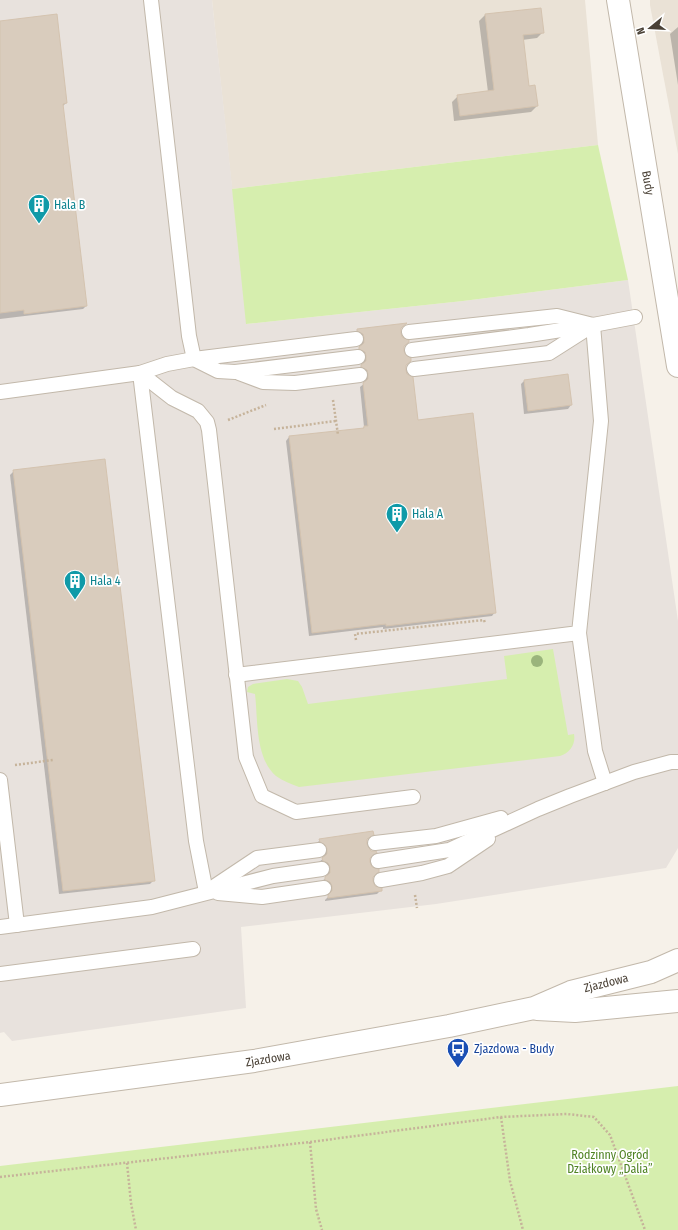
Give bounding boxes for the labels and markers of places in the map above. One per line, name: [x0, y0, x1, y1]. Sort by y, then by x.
building icon: Hala B: [26, 192, 52, 225]
place label: Hala B: [54, 198, 86, 212]
building icon: Hala A: [384, 501, 410, 534]
place label: Hala A: [412, 507, 444, 521]
building icon: Hala 4: [62, 568, 88, 601]
place label: Hala 4: [90, 574, 121, 588]
bus stop icon: Zjazdowa - Budy: [445, 1036, 471, 1069]
place label: Zjazdowa - Budy: [474, 1042, 555, 1056]

